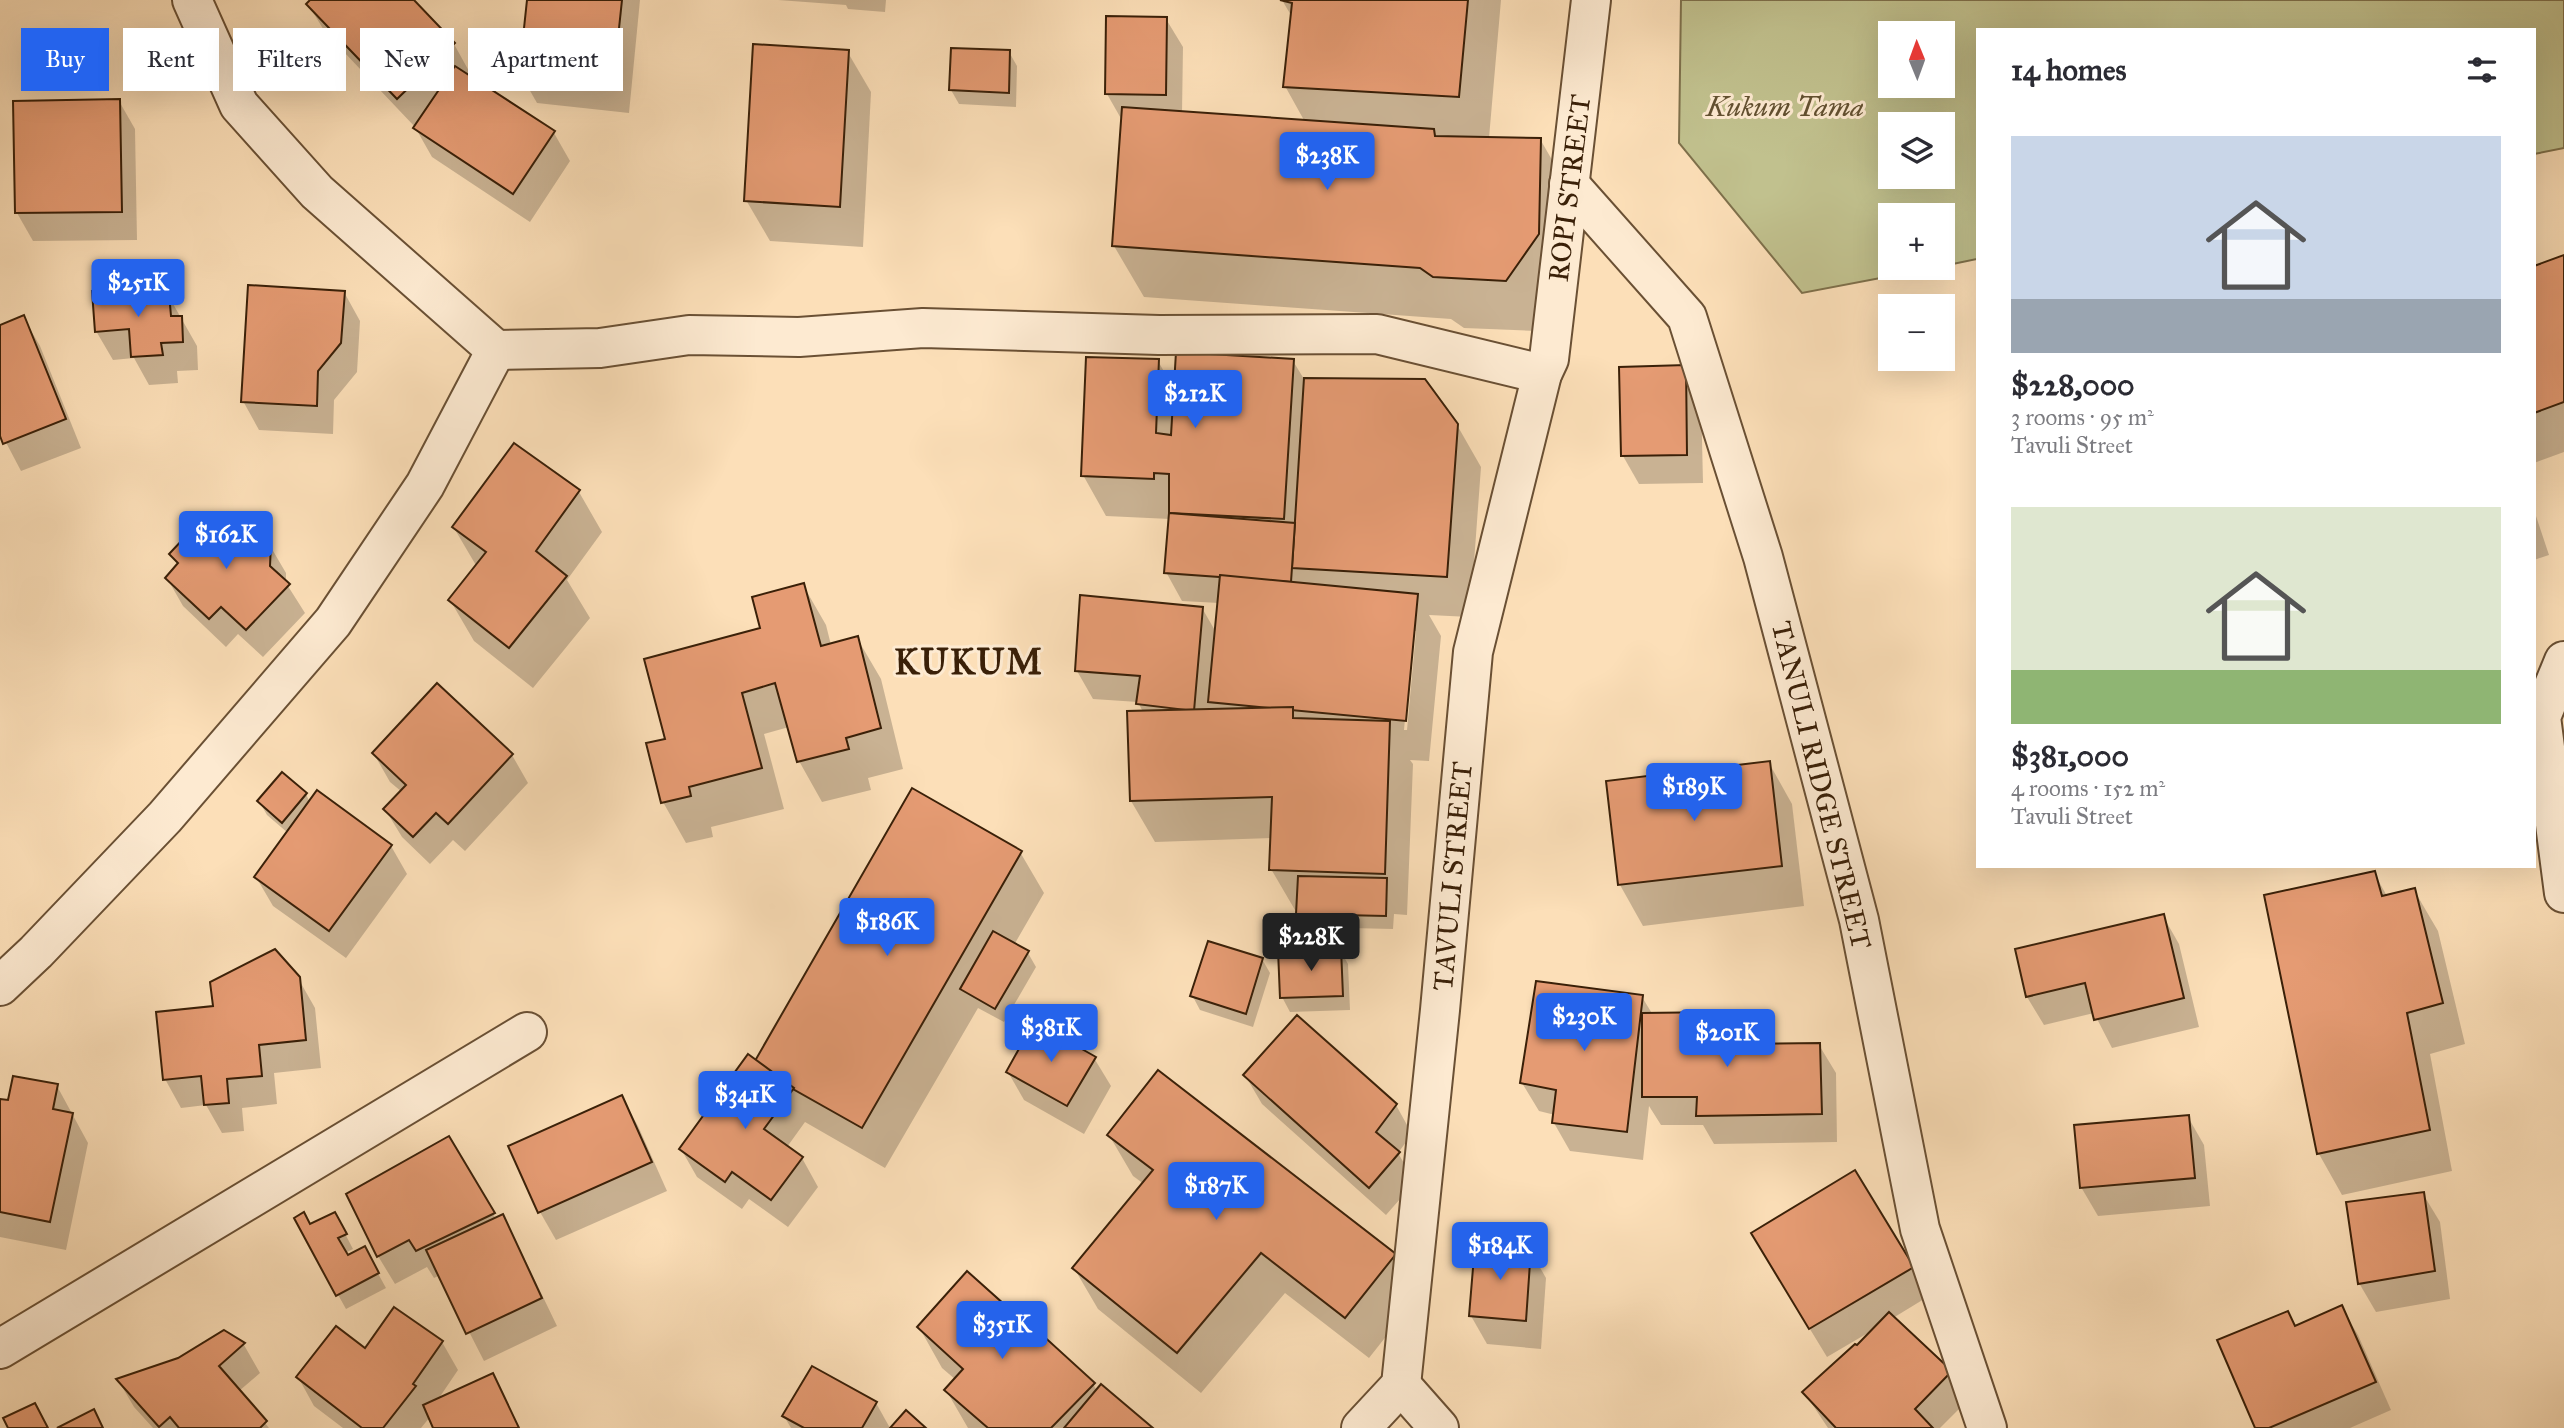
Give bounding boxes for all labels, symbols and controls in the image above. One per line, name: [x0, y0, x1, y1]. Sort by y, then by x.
north arrow: [1878, 21, 1955, 98]
map controls: [1878, 21, 1955, 371]
chip: Buy: [21, 28, 109, 91]
chip: Rent: [123, 28, 219, 91]
chip: Filters: [233, 28, 346, 91]
chip: New: [360, 28, 454, 91]
chip: Apartment: [468, 28, 623, 91]
icon: filters: [2463, 51, 2501, 89]
text: 14 homes: [2011, 52, 2126, 88]
park label: Kukum Tama: [1704, 89, 1864, 124]
street label: ROPI STREET: [1541, 92, 1598, 284]
button: layers: [1878, 112, 1955, 189]
pin: $238K: [1278, 132, 1376, 192]
text: $238K: [1296, 141, 1358, 169]
icon: home: [2193, 182, 2319, 308]
button: +: [1878, 203, 1955, 280]
pin: $251K: [89, 260, 187, 319]
text: $251K: [107, 268, 169, 296]
button: −: [1878, 294, 1955, 371]
text: $228,000: [2011, 367, 2135, 403]
pin: $212K: [1146, 370, 1244, 430]
text: $212K: [1164, 379, 1226, 407]
text: 3 rooms · 95 m²: [2011, 403, 2154, 431]
text: Tavuli Street: [2011, 431, 2133, 459]
pin: $162K: [177, 512, 275, 571]
text: $162K: [195, 520, 257, 548]
icon: home: [2193, 553, 2319, 679]
street label: TANULI RIDGE STREET: [1764, 617, 1879, 953]
district label: KUKUM: [894, 641, 1044, 684]
text: $381,000: [2011, 738, 2129, 774]
street label: TAVULI STREET: [1425, 760, 1480, 992]
pin: $189K: [1645, 764, 1743, 823]
text: $189K: [1662, 772, 1726, 800]
text: 4 rooms · 152 m²: [2011, 774, 2165, 802]
text: Tavuli Street: [2011, 802, 2133, 830]
pin: $186K: [838, 898, 936, 958]
text: $186K: [855, 907, 919, 935]
pin: $228K: [1262, 914, 1360, 973]
text: $228K: [1279, 922, 1343, 950]
pin: $230K: [1535, 993, 1633, 1053]
text: $230K: [1552, 1002, 1616, 1030]
pin: $381K: [1002, 1004, 1100, 1064]
pin: $201K: [1678, 1010, 1776, 1069]
text: $381K: [1021, 1013, 1081, 1041]
text: $201K: [1695, 1018, 1759, 1046]
pin: $341K: [696, 1072, 794, 1131]
text: $341K: [714, 1080, 776, 1108]
pin: $187K: [1167, 1162, 1265, 1222]
text: $187K: [1184, 1171, 1248, 1199]
pin: $184K: [1451, 1222, 1549, 1282]
text: $184K: [1468, 1231, 1532, 1259]
pin: $351K: [953, 1302, 1051, 1361]
text: $351K: [972, 1310, 1032, 1338]

